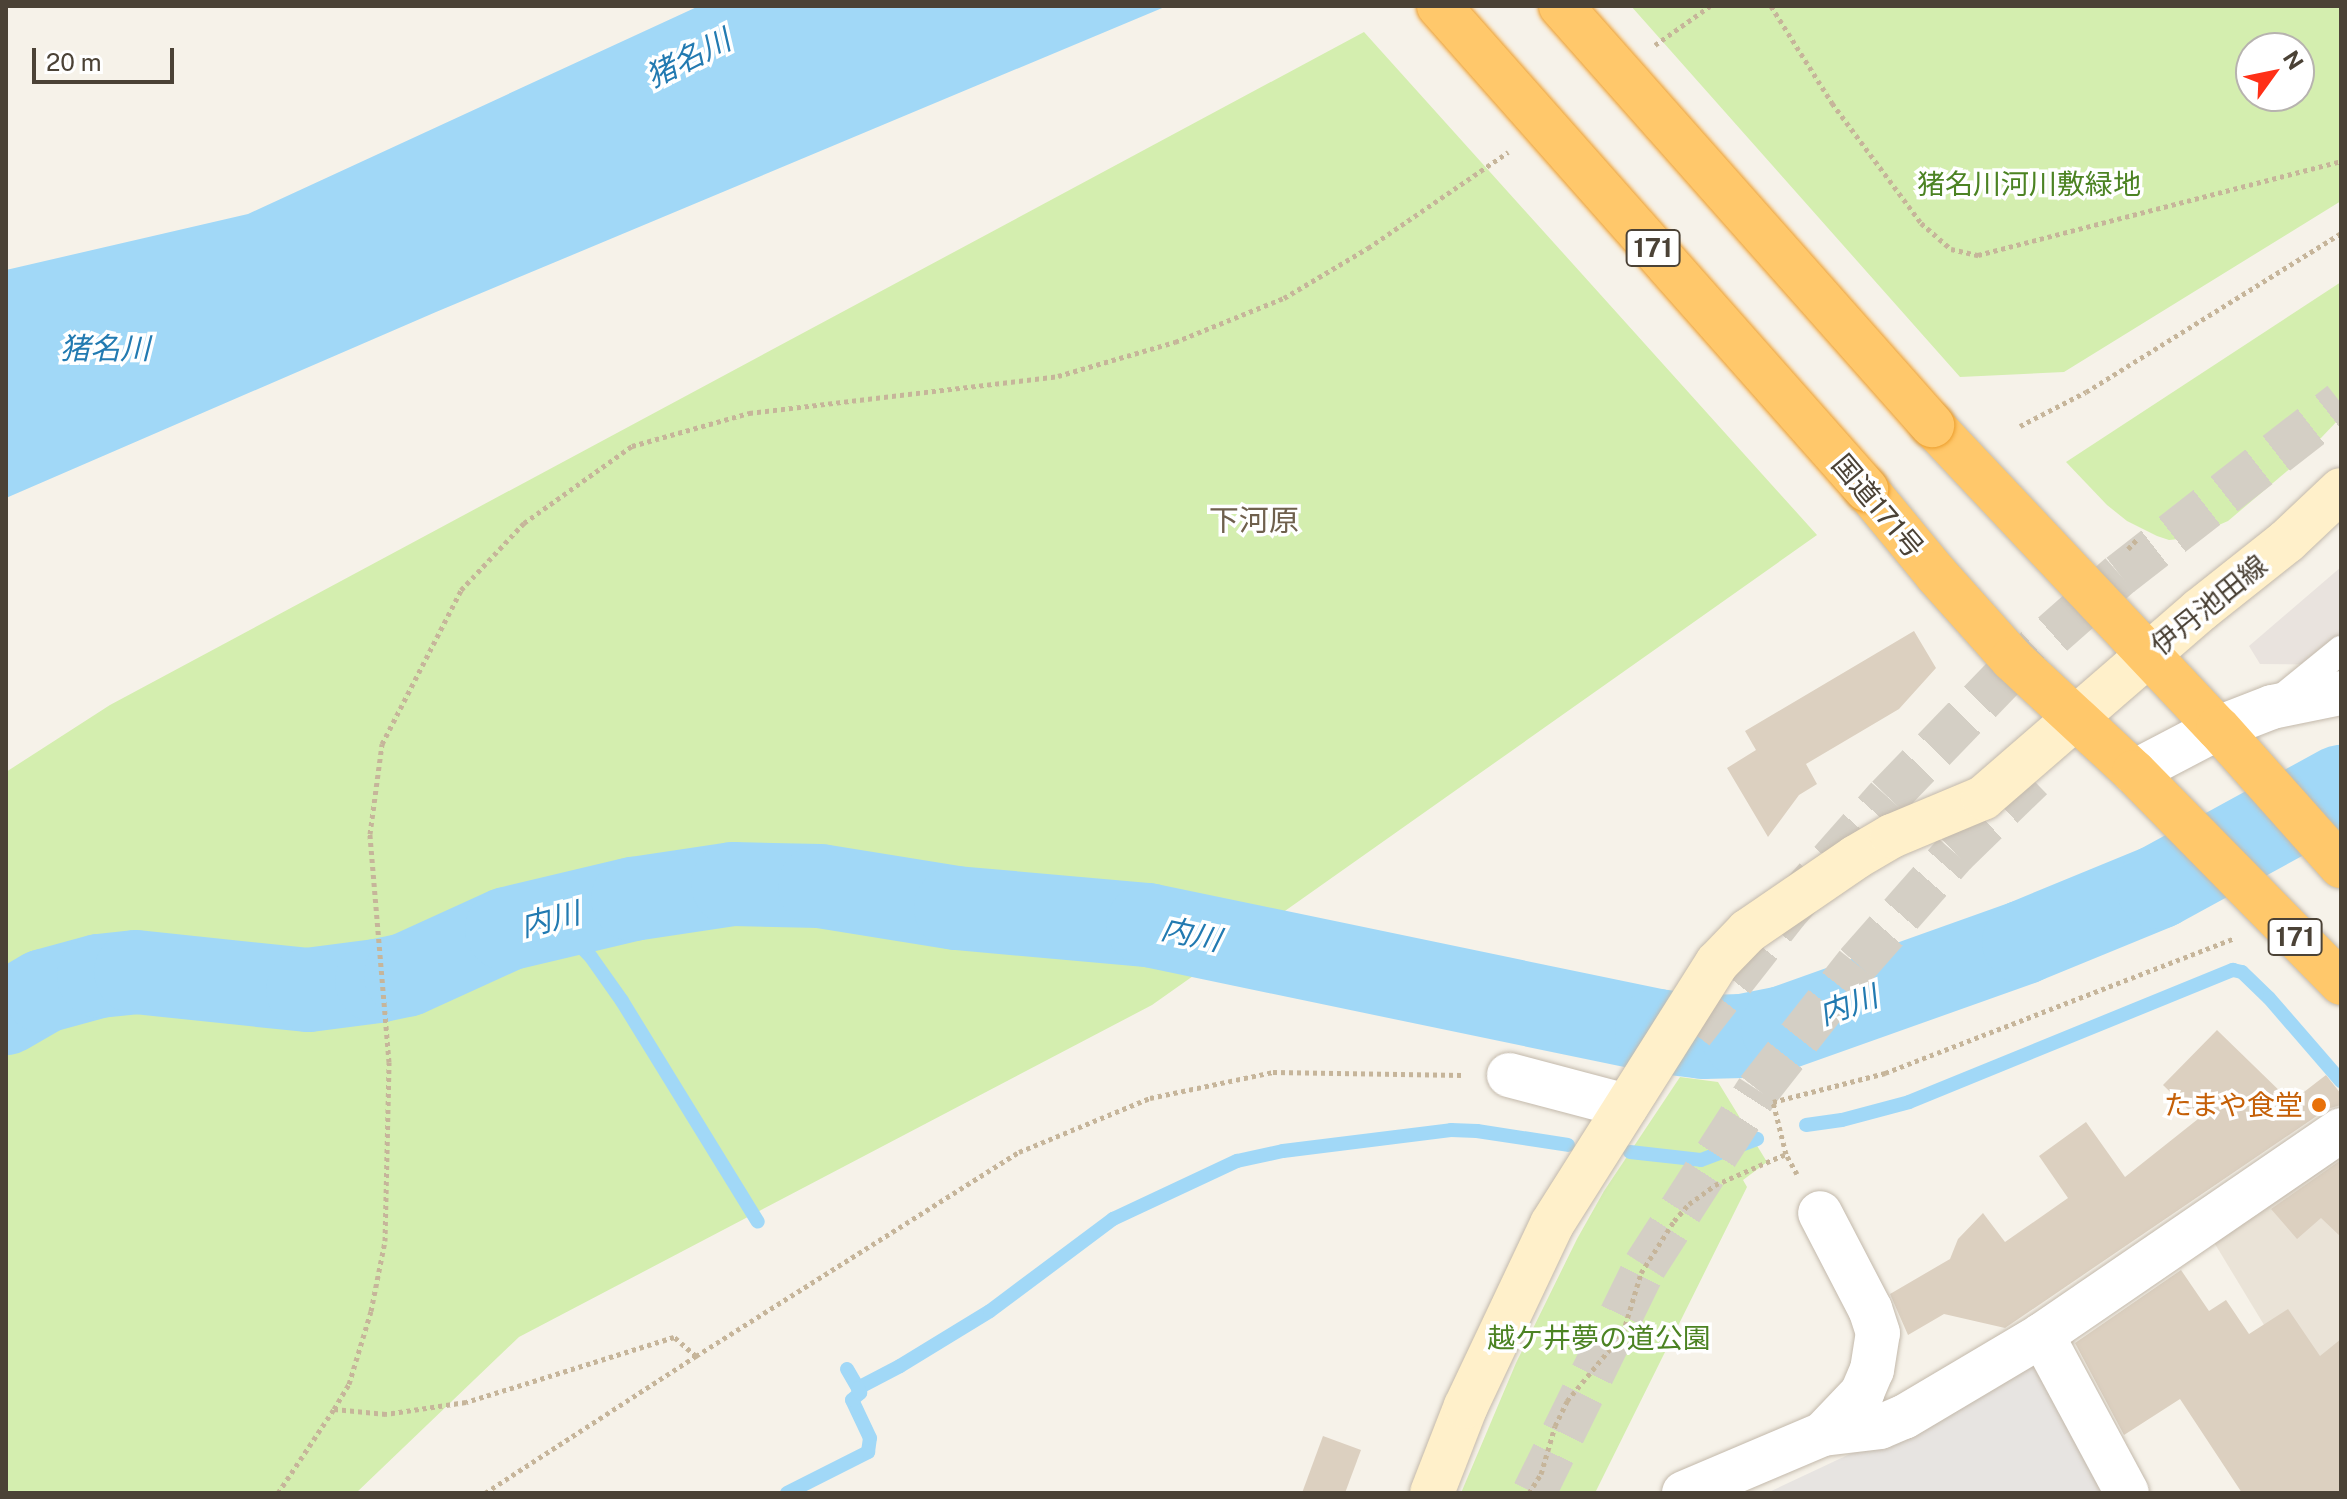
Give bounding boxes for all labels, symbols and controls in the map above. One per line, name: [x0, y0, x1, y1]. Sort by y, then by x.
water label: 猪名川: [640, 22, 736, 94]
scale bar: [36, 32, 178, 82]
north arrow: [2235, 32, 2315, 112]
text: N: [2278, 46, 2309, 74]
text: 20 m: [46, 48, 102, 76]
park label: 猪名川河川敷緑地: [1917, 167, 2141, 201]
road number: 171: [1625, 226, 1681, 270]
water label: 猪名川: [60, 330, 150, 366]
street label: 国道171号: [1825, 448, 1931, 564]
district label: 下河原: [1209, 502, 1299, 538]
street label: 伊丹池田線: [2144, 548, 2274, 662]
water label: 内川: [517, 894, 583, 944]
water label: 内川: [1158, 910, 1224, 958]
road number: 171: [2267, 915, 2323, 959]
water label: 内川: [1814, 978, 1882, 1032]
place label: たまや食堂: [2163, 1088, 2303, 1122]
marker: たまや食堂: [2310, 1096, 2328, 1114]
park label: 越ケ井夢の道公園: [1487, 1321, 1711, 1355]

